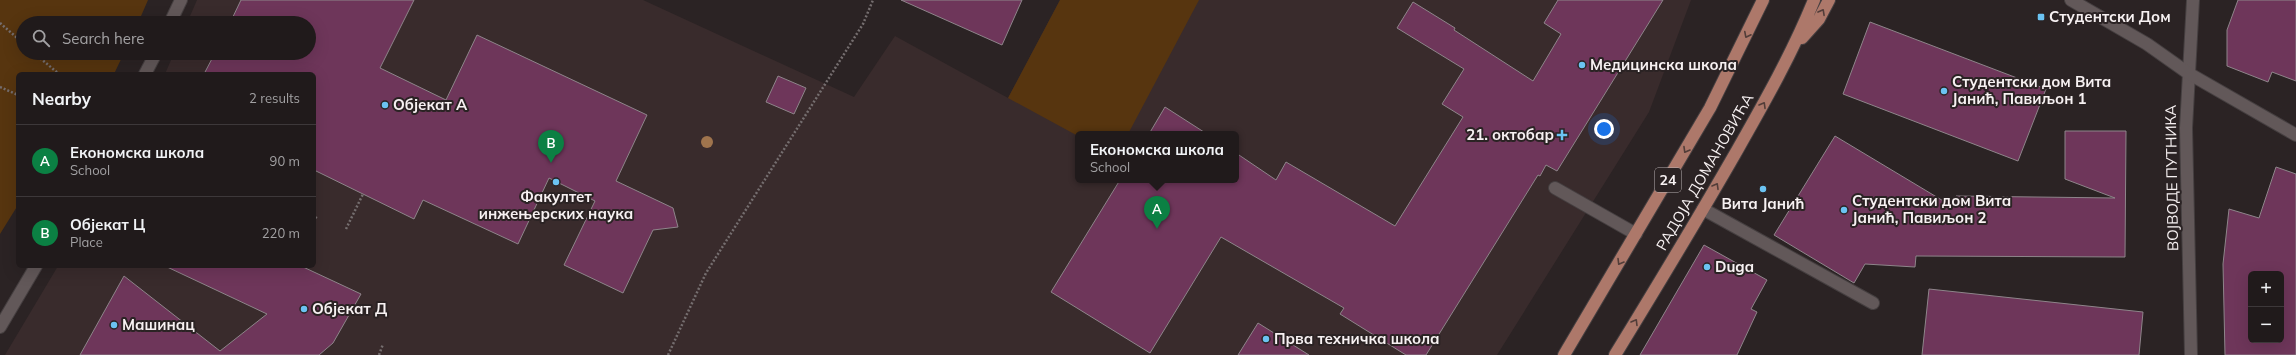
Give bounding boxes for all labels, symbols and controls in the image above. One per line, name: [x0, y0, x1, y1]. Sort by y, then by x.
place label: Студентски Дом: [2049, 7, 2171, 26]
one-way arrow: [1818, 9, 1825, 16]
marker: Студентски Дом: [2036, 12, 2046, 22]
search box: [16, 16, 316, 60]
icon: search: [30, 27, 52, 49]
text: Search here: [62, 29, 144, 48]
one-way arrow: [1744, 31, 1751, 39]
place label: Медицинска школа: [1590, 55, 1737, 74]
marker: Медицинска школа: [1577, 60, 1587, 70]
place label: Студентски дом Вита Јанић, Павиљон 1: [1952, 72, 2111, 108]
marker: Студентски дом Вита Јанић, Павиљон 1: [1939, 86, 1949, 96]
text: Nearby: [32, 88, 91, 109]
text: 2 results: [249, 90, 300, 106]
street label: РАДОЈА ДОМАНОВИЋА: [1652, 90, 1757, 254]
place label: Објекат А: [393, 95, 468, 114]
marker: Објекат А: [380, 100, 390, 110]
one-way arrow: [1758, 102, 1765, 109]
street label: ВОЈВОДЕ ПУТНИКА: [2161, 105, 2182, 251]
your location: [1594, 119, 1614, 139]
place label: 21. октобар: [1466, 125, 1554, 144]
pin: B: [538, 130, 564, 163]
marker: 21. октобар: [1557, 130, 1567, 140]
popup: [1075, 131, 1239, 183]
text: Економска школа: [1090, 140, 1224, 159]
text: Економска школа: [70, 143, 204, 162]
one-way arrow: [1684, 146, 1691, 153]
text: A: [40, 153, 50, 169]
text: 90 m: [270, 153, 300, 169]
text: School: [1090, 159, 1130, 175]
text: School: [70, 162, 110, 178]
road number: 24: [1655, 168, 1681, 192]
marker: Факултет инжењерских наука: [551, 177, 561, 187]
one-way arrow: [1712, 183, 1719, 190]
marker: Вита Јанић: [1758, 184, 1768, 194]
place label: Факултет инжењерских наука: [479, 187, 633, 223]
place label: Студентски дом Вита Јанић, Павиљон 2: [1852, 191, 2011, 227]
place label: Вита Јанић: [1721, 194, 1805, 213]
pin: A: [1144, 196, 1170, 229]
marker: Студентски дом Вита Јанић, Павиљон 2: [1839, 205, 1849, 215]
text: Објекат Ц: [70, 215, 145, 234]
text: B: [41, 225, 49, 241]
text: 220 m: [262, 225, 300, 241]
text: Place: [70, 234, 103, 250]
place label: Duga: [1715, 257, 1754, 276]
one-way arrow: [1617, 258, 1624, 265]
marker: Duga: [1702, 262, 1712, 272]
map controls: [2248, 271, 2284, 343]
button: +: [2248, 271, 2284, 307]
place label: Објекат Д: [312, 299, 387, 318]
marker: Објекат Д: [299, 304, 309, 314]
button: −: [2248, 307, 2284, 343]
place label: Машинац: [122, 315, 195, 334]
one-way arrow: [1631, 319, 1638, 326]
marker: Машинац: [109, 320, 119, 330]
place label: Прва техничка школа: [1274, 329, 1440, 348]
marker: Прва техничка школа: [1261, 334, 1271, 344]

